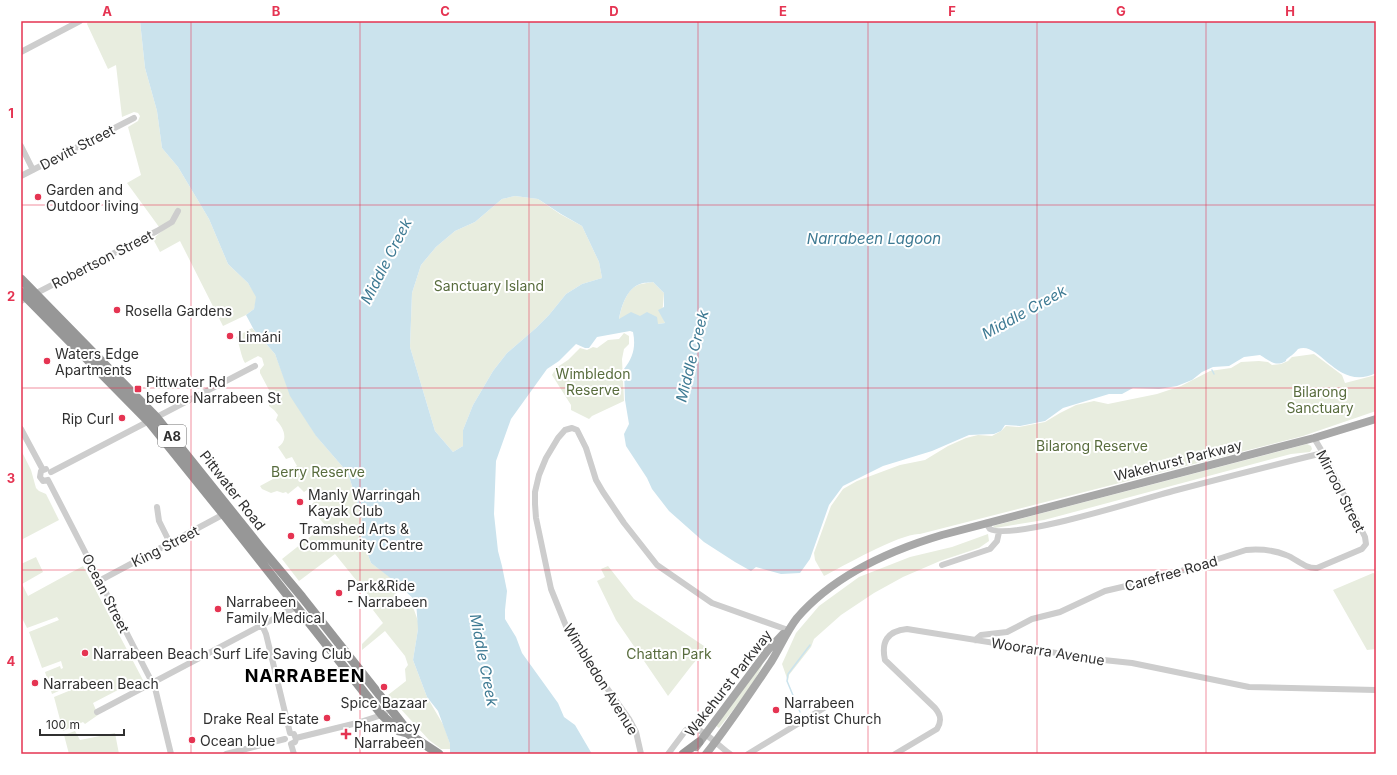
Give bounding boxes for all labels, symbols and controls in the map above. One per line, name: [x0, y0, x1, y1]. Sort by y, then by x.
text: A: [102, 3, 112, 19]
text: B: [272, 3, 281, 19]
text: C: [440, 3, 450, 19]
text: D: [609, 3, 619, 19]
text: E: [779, 3, 787, 19]
text: F: [948, 3, 956, 19]
text: G: [1116, 3, 1126, 19]
text: H: [1285, 3, 1295, 19]
text: 1: [8, 105, 14, 121]
street label: Devitt Street: [37, 121, 118, 173]
place label: Garden and Outdoor living: [46, 181, 139, 214]
marker: Garden and Outdoor living: [33, 192, 43, 202]
water label: Middle Creek: [356, 214, 416, 307]
street label: Robertson Street: [49, 226, 156, 292]
water label: Narrabeen Lagoon: [807, 229, 941, 248]
park label: Sanctuary Island: [434, 277, 544, 294]
water label: Middle Creek: [978, 281, 1070, 343]
text: 2: [7, 288, 15, 304]
place label: Rosella Gardens: [125, 302, 232, 319]
marker: Rosella Gardens: [112, 305, 122, 315]
water label: Middle Creek: [671, 307, 713, 404]
place label: Limáni: [238, 328, 281, 345]
marker: Limáni: [225, 331, 235, 341]
place label: Waters Edge Apartments: [55, 345, 139, 378]
marker: Waters Edge Apartments: [42, 356, 52, 366]
park label: Wimbledon Reserve: [556, 365, 630, 398]
place label: Pittwater Rd before Narrabeen St: [146, 373, 281, 406]
park label: Bilarong Sanctuary: [1286, 383, 1354, 416]
marker: Pittwater Rd before Narrabeen St: [133, 384, 143, 394]
place label: Rip Curl: [62, 410, 114, 427]
marker: Rip Curl: [117, 413, 127, 423]
road number: A8: [158, 425, 186, 447]
street label: Wakehurst Parkway: [1112, 436, 1244, 484]
park label: Bilarong Reserve: [1036, 437, 1148, 454]
street label: Pittwater Road: [197, 447, 269, 533]
street label: Mirrool Street: [1313, 447, 1369, 535]
park label: Berry Reserve: [271, 463, 365, 480]
text: 3: [7, 470, 15, 486]
place label: Manly Warringah Kayak Club: [308, 486, 420, 519]
marker: Manly Warringah Kayak Club: [295, 497, 305, 507]
place label: Tramshed Arts & Community Centre: [299, 520, 423, 553]
street label: King Street: [128, 522, 202, 570]
marker: Tramshed Arts & Community Centre: [286, 531, 296, 541]
street label: Ocean Street: [79, 551, 133, 636]
street label: Carefree Road: [1123, 552, 1219, 594]
place label: Park&Ride - Narrabeen: [347, 577, 428, 610]
marker: Park&Ride - Narrabeen: [334, 588, 344, 598]
place label: Narrabeen Family Medical: [226, 593, 325, 626]
marker: Narrabeen Family Medical: [213, 604, 223, 614]
water label: Middle Creek: [466, 612, 502, 709]
street label: Wimbledon Avenue: [560, 620, 642, 738]
street label: Wakehurst Parkway: [681, 626, 775, 740]
street label: Woorarra Avenue: [990, 634, 1106, 668]
place label: Narrabeen Beach Surf Life Saving Club: [93, 645, 352, 662]
park label: Chattan Park: [626, 645, 712, 662]
marker: Narrabeen Beach Surf Life Saving Club: [80, 648, 90, 658]
text: 4: [7, 653, 16, 669]
district label: NARRABEEN: [245, 665, 365, 686]
place label: Narrabeen Beach: [43, 675, 159, 692]
marker: Narrabeen Beach: [30, 678, 40, 688]
marker: Spice Bazaar: [379, 682, 389, 692]
place label: Spice Bazaar: [341, 694, 427, 711]
place label: Narrabeen Baptist Church: [784, 694, 882, 727]
marker: Narrabeen Baptist Church: [771, 705, 781, 715]
place label: Drake Real Estate: [203, 710, 319, 727]
scale bar: [40, 711, 124, 737]
marker: Drake Real Estate: [322, 713, 332, 723]
text: 100 m: [46, 717, 80, 732]
place label: Pharmacy Narrabeen: [354, 718, 424, 751]
marker: Pharmacy Narrabeen: [341, 729, 351, 739]
place label: Ocean blue: [200, 732, 275, 749]
marker: Ocean blue: [187, 735, 197, 745]

